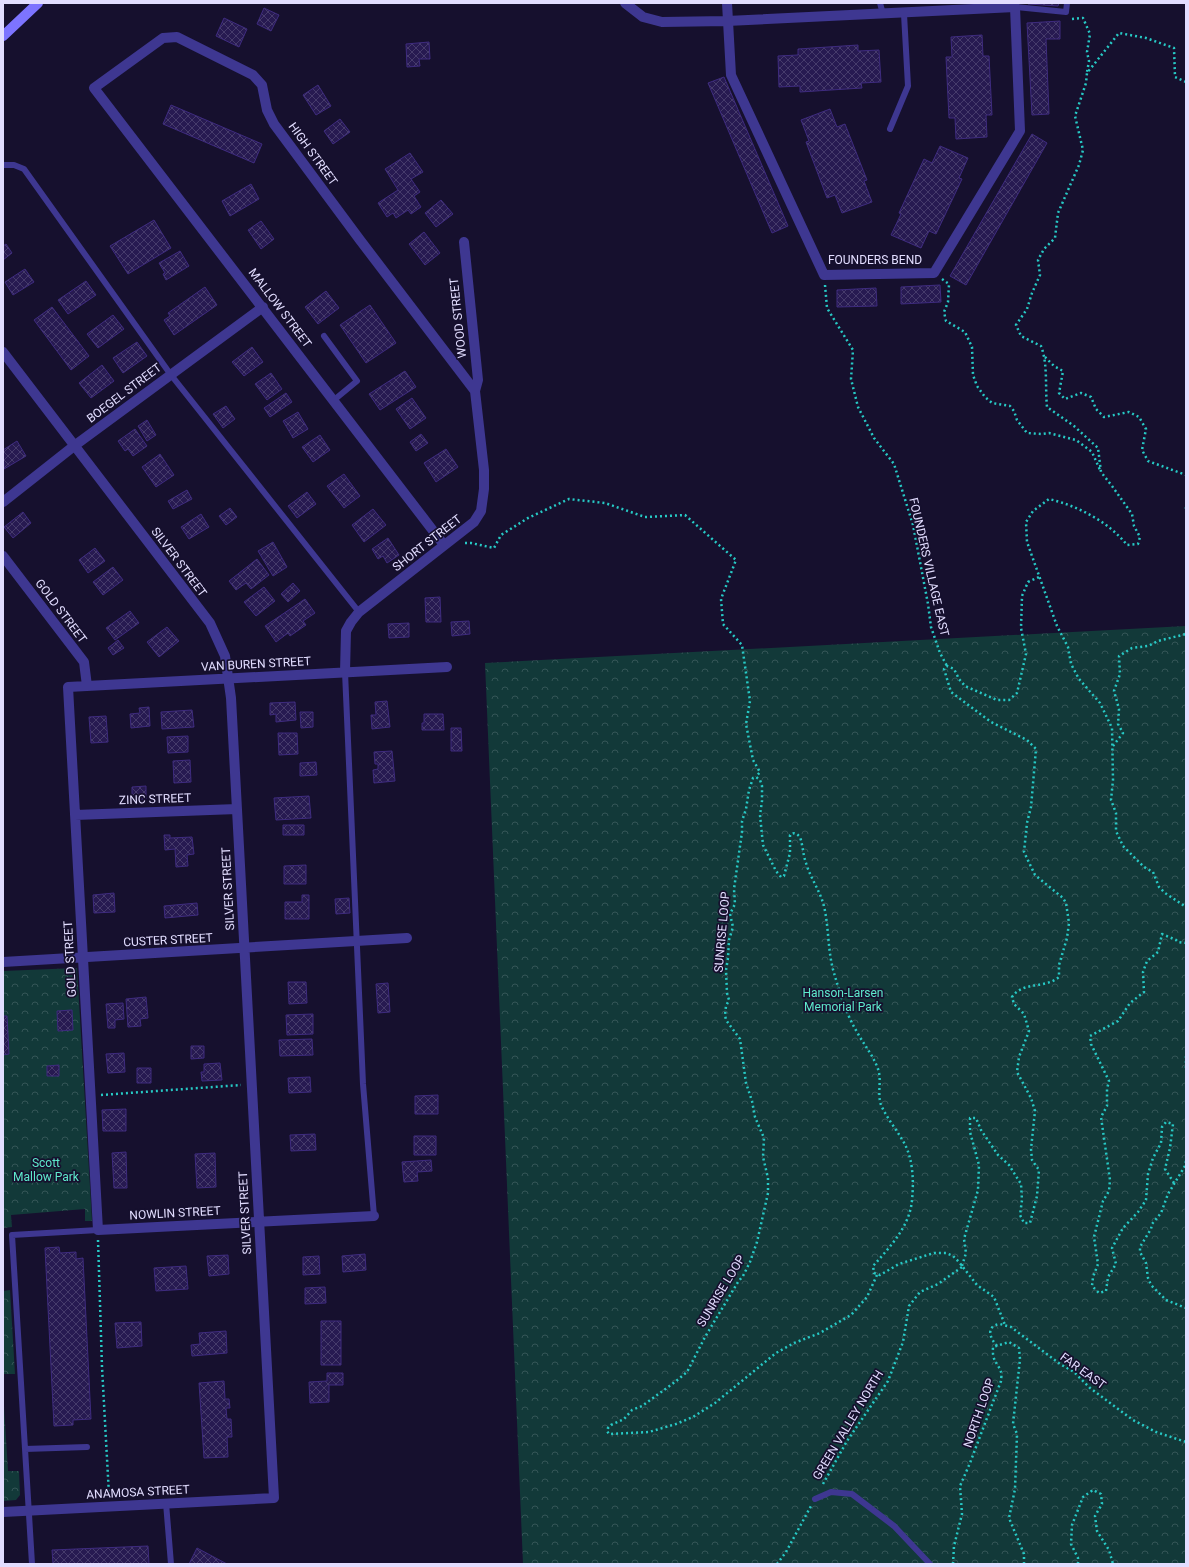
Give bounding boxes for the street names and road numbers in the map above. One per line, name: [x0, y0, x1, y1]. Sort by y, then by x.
street label: HIGH STREET: [286, 120, 340, 188]
street label: FOUNDERS BEND: [828, 253, 922, 267]
street label: MALLOW STREET: [246, 266, 314, 350]
street label: WOOD STREET: [447, 277, 469, 359]
street label: BOEGEL STREET: [84, 360, 164, 426]
street label: FOUNDERS VILLAGE EAST: [906, 496, 952, 638]
street label: SHORT STREET: [390, 512, 464, 574]
street label: SILVER STREET: [148, 525, 210, 599]
street label: GOLD STREET: [32, 576, 90, 646]
street label: VAN BUREN STREET: [201, 654, 311, 674]
street label: ZINC STREET: [119, 791, 191, 807]
street label: SILVER STREET: [219, 847, 237, 931]
street label: SUNRISE LOOP: [711, 891, 733, 973]
street label: GOLD STREET: [61, 921, 79, 997]
street label: CUSTER STREET: [123, 931, 213, 949]
street label: SILVER STREET: [236, 1171, 254, 1255]
street label: NOWLIN STREET: [129, 1204, 221, 1222]
street label: SUNRISE LOOP: [694, 1252, 748, 1329]
street label: FAR EAST: [1058, 1350, 1108, 1392]
street label: GREEN VALLEY NORTH: [810, 1368, 886, 1482]
street label: NORTH LOOP: [961, 1376, 998, 1450]
street label: ANAMOSA STREET: [86, 1482, 190, 1502]

